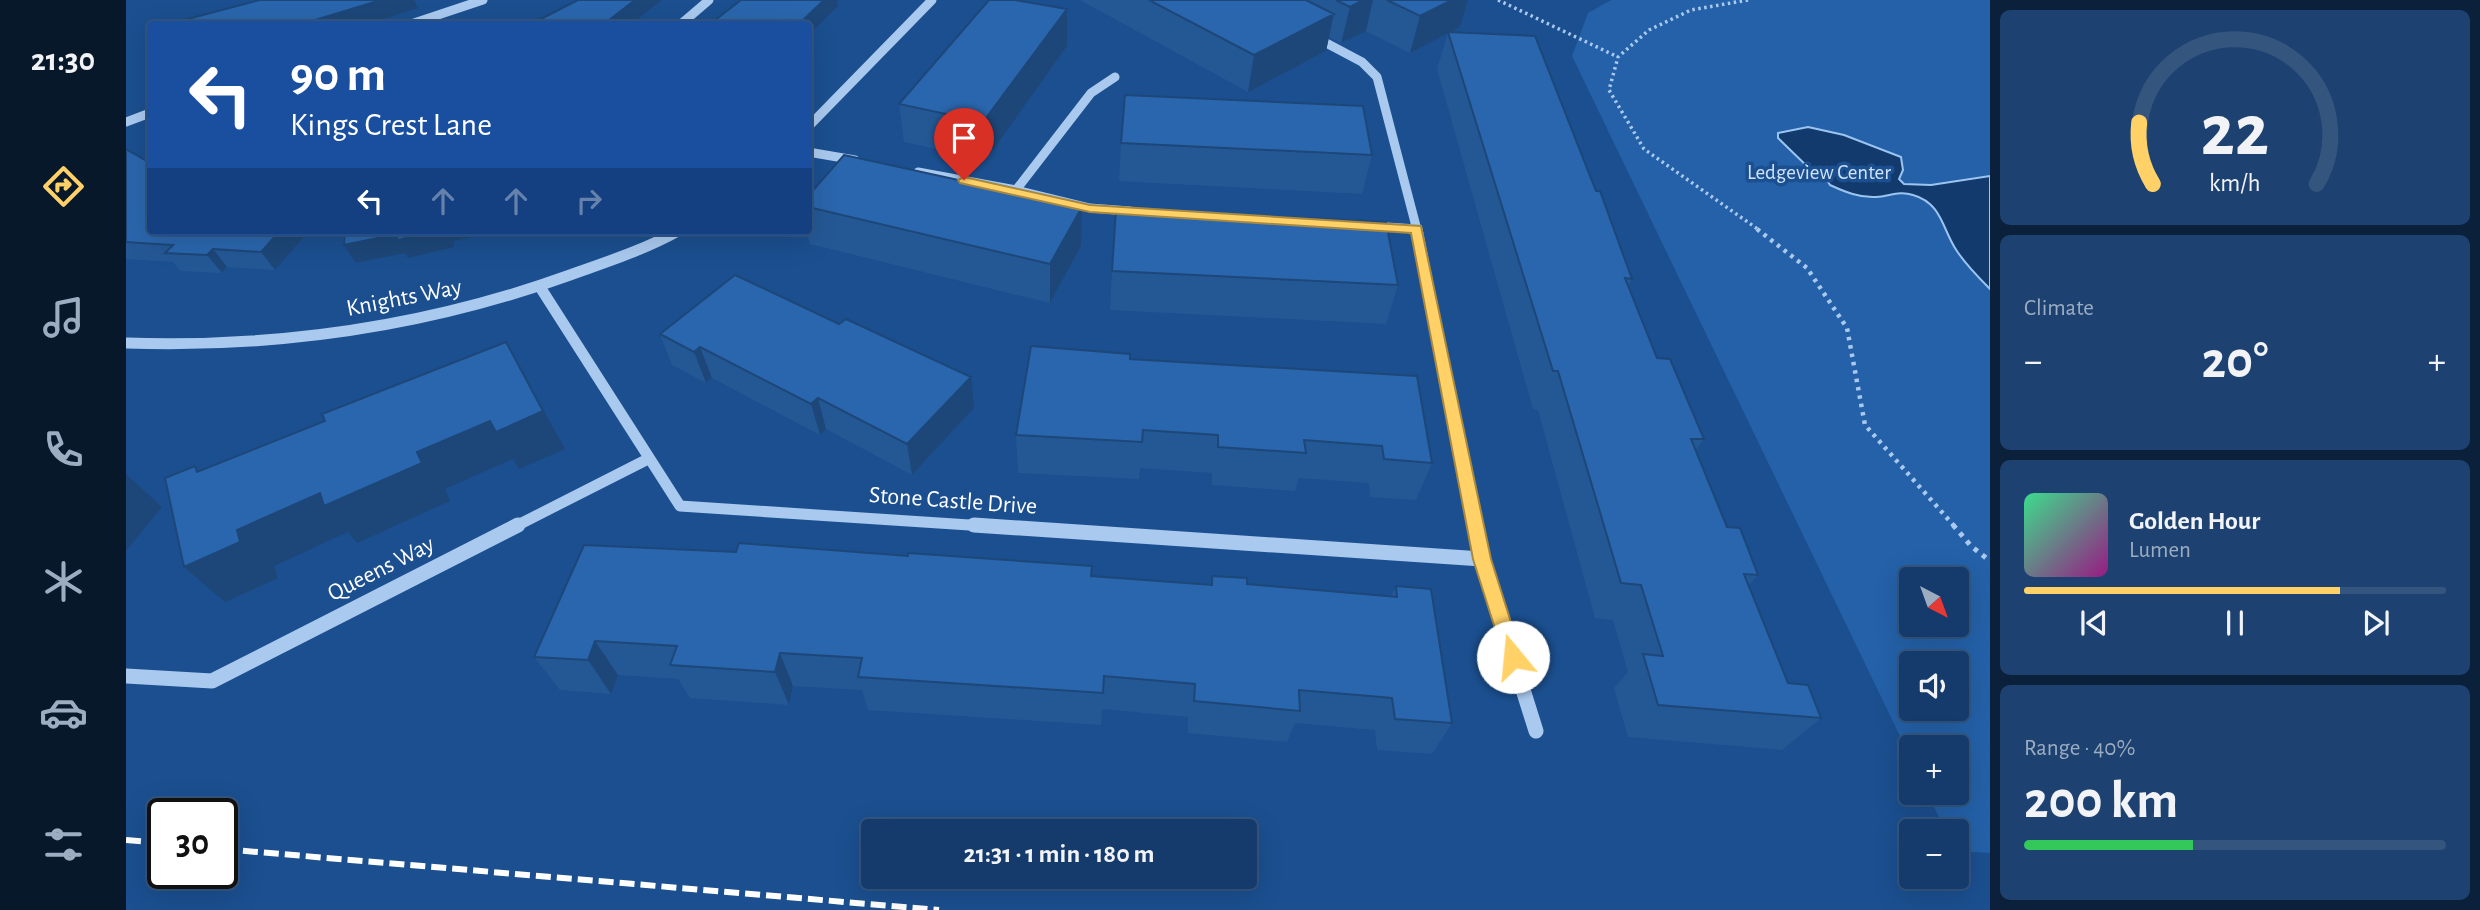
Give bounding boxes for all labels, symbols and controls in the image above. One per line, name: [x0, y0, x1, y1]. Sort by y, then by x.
text: 21:30: [31, 44, 95, 76]
icon: left: [175, 49, 266, 140]
text: 90 m: [290, 51, 386, 100]
text: 22: [2201, 96, 2269, 169]
pin: [934, 108, 994, 180]
text: Kings Crest Lane: [290, 109, 492, 141]
icon: arrive: [945, 119, 983, 157]
icon: directions: [39, 162, 88, 211]
park label: Ledgeview Center: [1747, 162, 1891, 183]
text: km/h: [2209, 170, 2261, 195]
icon: left: [351, 182, 389, 220]
icon: ahead: [424, 182, 462, 220]
icon: ahead: [497, 182, 535, 220]
icon: right: [570, 182, 608, 220]
street label: Knights Way: [344, 275, 464, 321]
icon: music: [39, 293, 88, 342]
text: Climate: [2024, 297, 2094, 320]
text: 20°: [2202, 335, 2268, 387]
text: −: [2024, 343, 2042, 381]
text: +: [2428, 343, 2446, 381]
icon: phone: [39, 425, 88, 474]
street label: Stone Castle Drive: [868, 483, 1038, 519]
text: Golden Hour: [2129, 508, 2260, 534]
street label: Queens Way: [324, 532, 438, 606]
text: Lumen: [2129, 539, 2191, 562]
icon: climate: [39, 557, 88, 606]
north arrow: [1899, 567, 1969, 637]
map controls: [1899, 567, 1969, 889]
icon: previous: [2075, 604, 2113, 642]
icon: pause: [2216, 604, 2254, 642]
icon: next: [2357, 604, 2395, 642]
position arrow: [1476, 620, 1550, 694]
button: sound: [1899, 651, 1969, 721]
icon: car: [39, 688, 88, 737]
button: +: [1899, 735, 1969, 805]
text: Range · 40%: [2024, 737, 2135, 760]
text: 200 km: [2024, 775, 2178, 827]
speed limit sign: 30: [147, 798, 238, 889]
button: −: [1899, 819, 1969, 889]
icon: filters: [39, 820, 88, 869]
text: 21:31 · 1 min · 180 m: [963, 841, 1155, 867]

